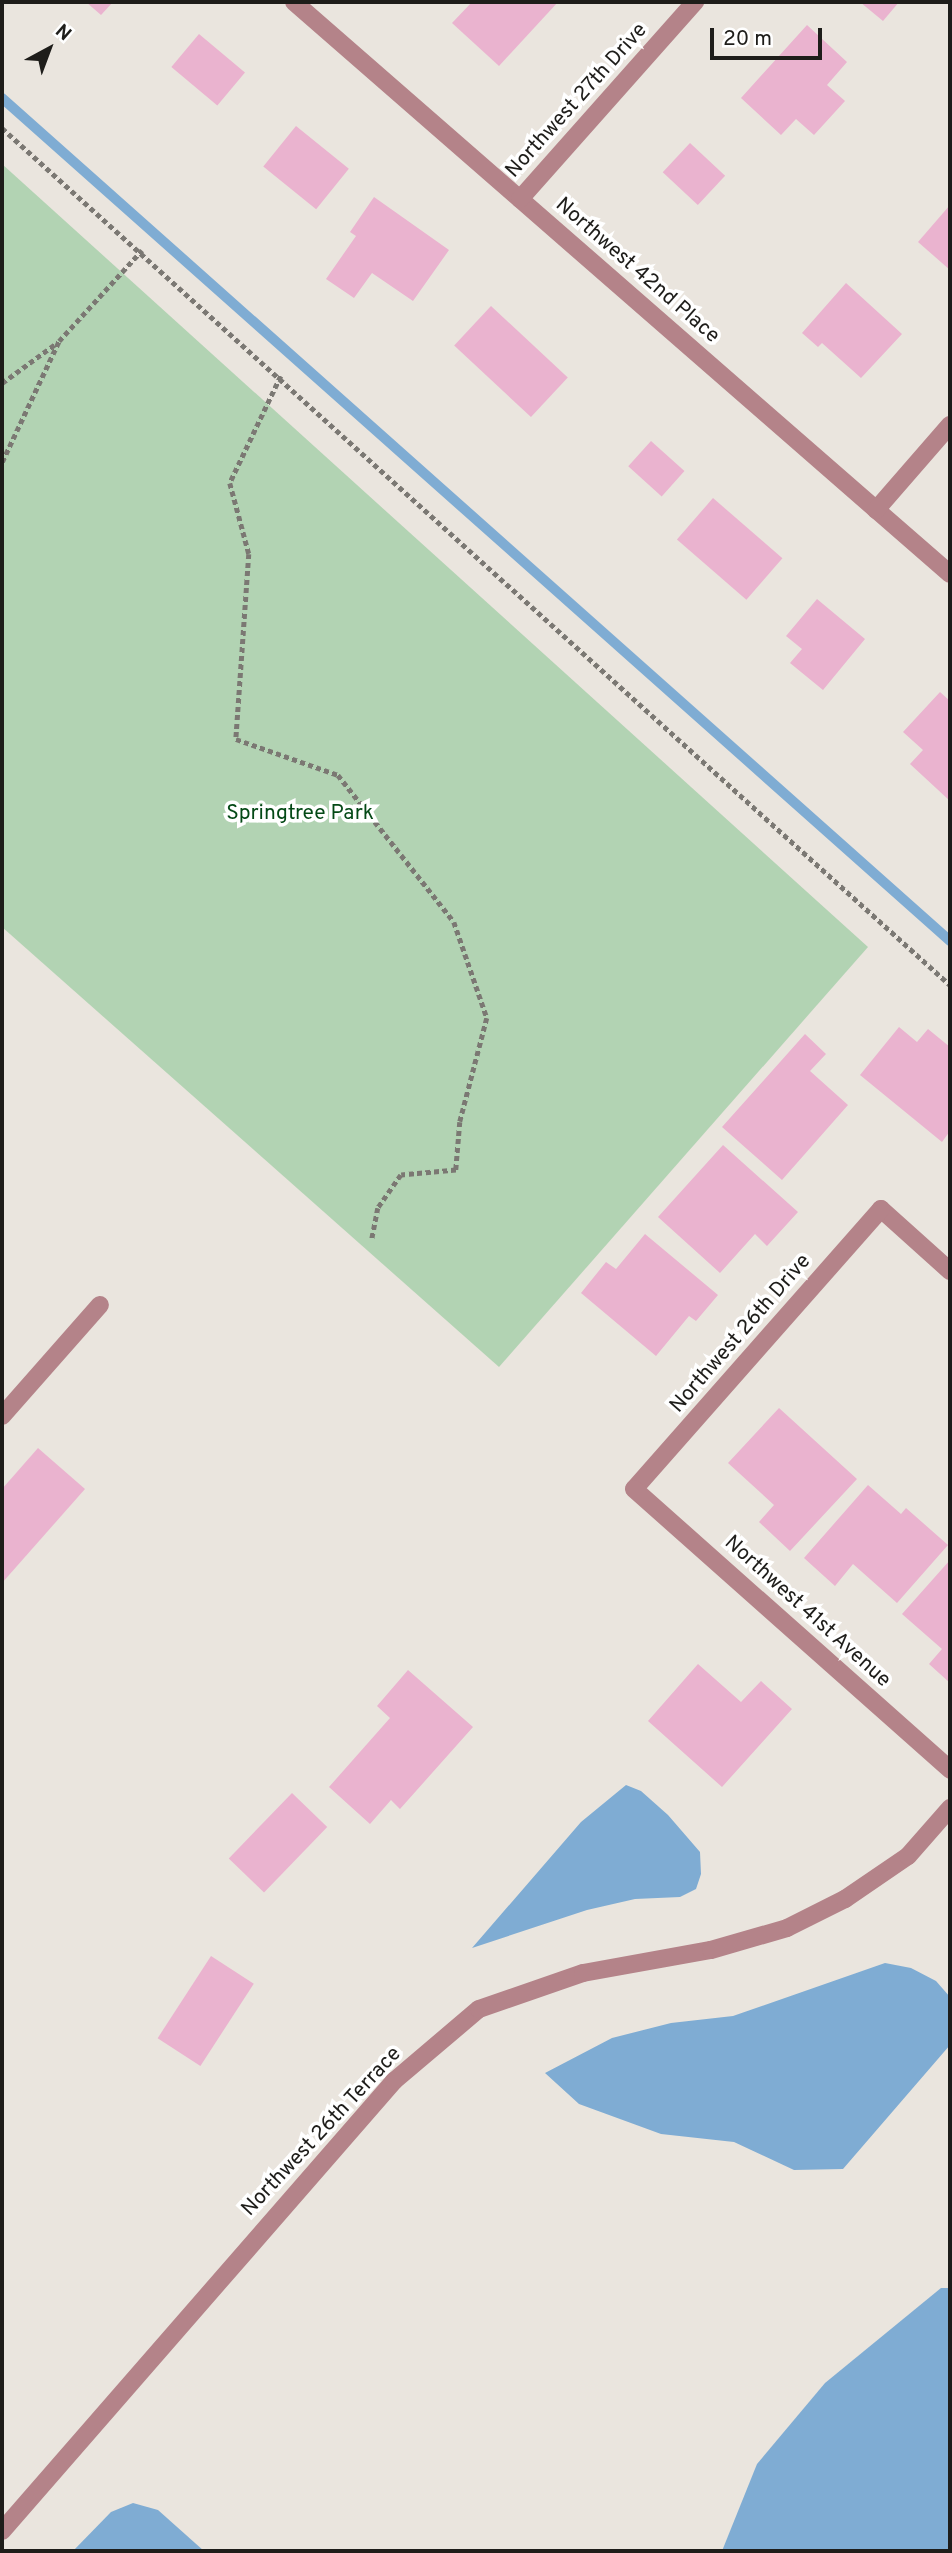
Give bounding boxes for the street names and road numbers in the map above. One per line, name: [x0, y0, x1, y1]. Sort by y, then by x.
street label: Northwest 27th Drive: [501, 18, 653, 184]
street label: Northwest 42nd Place: [550, 193, 724, 349]
street label: Northwest 26th Drive: [665, 1250, 817, 1418]
street label: Northwest 41st Avenue: [718, 1530, 896, 1694]
street label: Northwest 26th Terrace: [237, 2042, 407, 2222]

